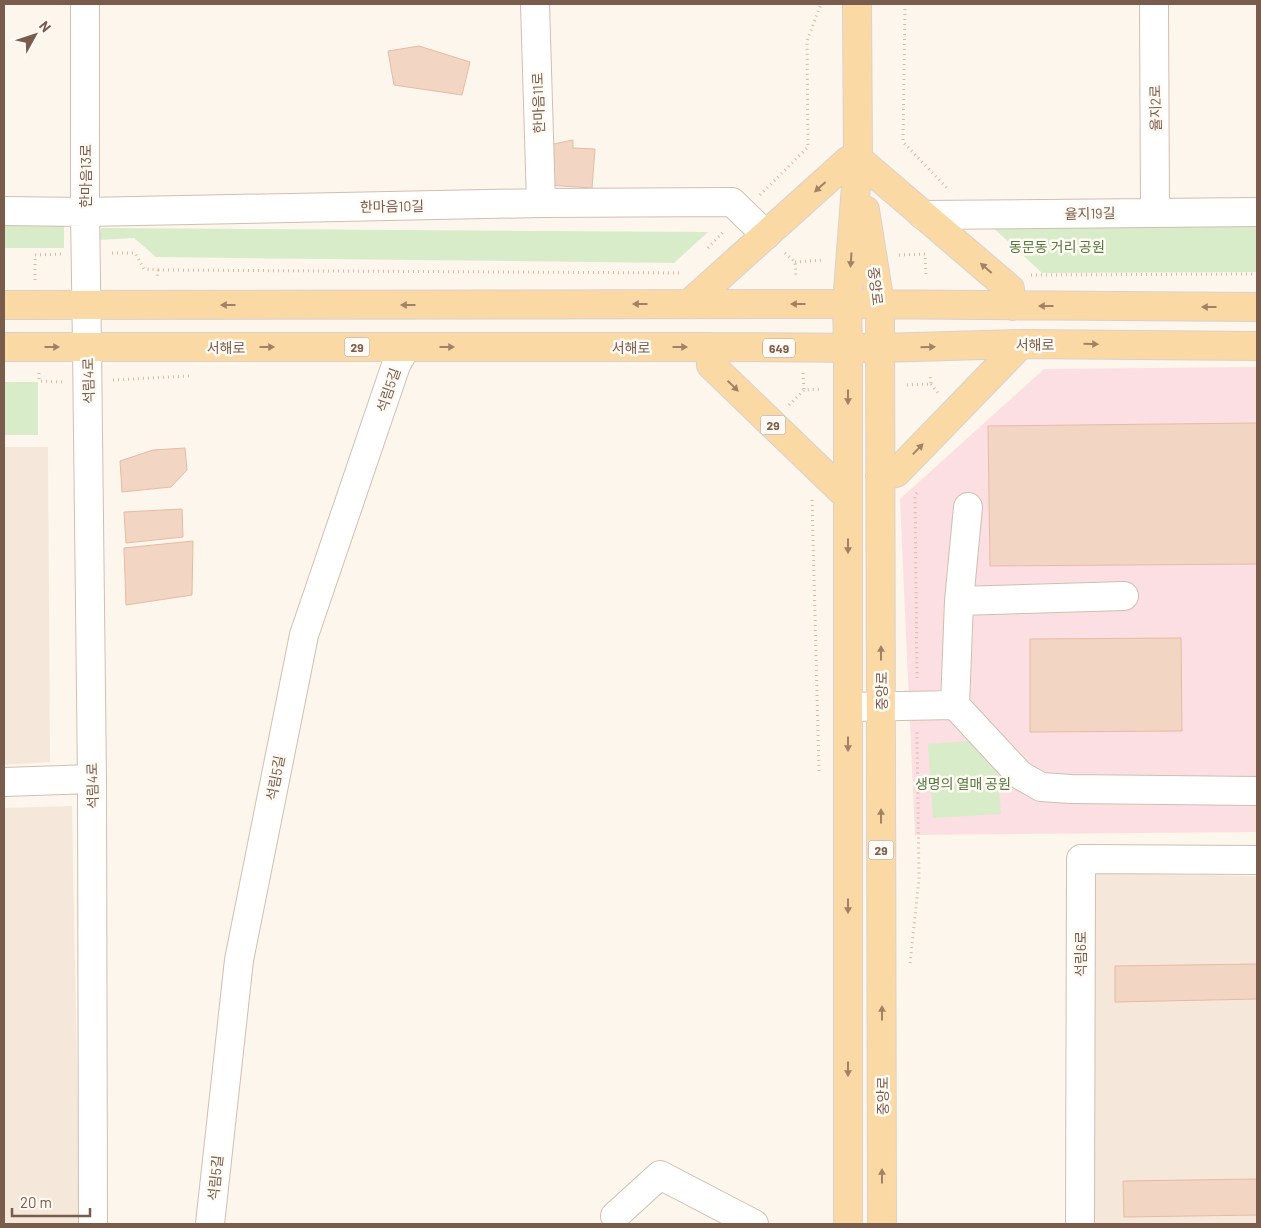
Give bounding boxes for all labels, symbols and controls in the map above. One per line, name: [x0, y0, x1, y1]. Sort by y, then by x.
north arrow: [10, 10, 60, 60]
text: N: [36, 17, 55, 35]
street label: 한마음11로: [528, 72, 548, 134]
street label: 율지2로: [1146, 85, 1164, 131]
street label: 한마음13로: [77, 144, 94, 208]
one-way arrow: [814, 181, 826, 193]
street label: 한마음10길: [360, 197, 424, 215]
street label: 율지19길: [1064, 204, 1116, 222]
park label: 동문동 거리 공원: [1009, 238, 1105, 255]
one-way arrow: [846, 252, 854, 268]
one-way arrow: [980, 262, 992, 274]
street label: 중앙로: [865, 266, 887, 306]
one-way arrow: [632, 300, 648, 308]
one-way arrow: [790, 300, 806, 308]
one-way arrow: [220, 301, 236, 309]
one-way arrow: [400, 301, 416, 309]
one-way arrow: [1038, 302, 1054, 310]
one-way arrow: [1200, 303, 1216, 311]
street label: 서해로: [1016, 336, 1054, 353]
road number: 29: [344, 338, 370, 357]
road number: 649: [763, 338, 795, 358]
street label: 서해로: [207, 339, 245, 356]
street label: 서해로: [612, 339, 650, 356]
one-way arrow: [1083, 340, 1099, 348]
one-way arrow: [921, 342, 937, 350]
one-way arrow: [45, 343, 61, 351]
one-way arrow: [260, 343, 276, 351]
one-way arrow: [440, 343, 456, 351]
one-way arrow: [672, 343, 688, 351]
street label: 석림4로: [79, 358, 97, 404]
street label: 석림5길: [373, 366, 403, 414]
one-way arrow: [727, 380, 739, 392]
one-way arrow: [844, 389, 852, 405]
road number: 29: [760, 416, 786, 434]
one-way arrow: [912, 444, 924, 456]
one-way arrow: [844, 538, 852, 554]
one-way arrow: [876, 645, 884, 661]
street label: 중앙로: [873, 672, 890, 710]
one-way arrow: [844, 736, 852, 752]
street label: 석림5길: [262, 754, 288, 802]
street label: 석림4로: [83, 763, 101, 809]
park label: 생명의 열매 공원: [915, 775, 1011, 792]
one-way arrow: [877, 807, 885, 823]
road number: 29: [868, 840, 894, 860]
one-way arrow: [844, 898, 852, 914]
street label: 석림6로: [1072, 931, 1089, 977]
one-way arrow: [878, 1005, 886, 1021]
one-way arrow: [844, 1061, 852, 1077]
street label: 중앙로: [874, 1077, 891, 1115]
street label: 석림5길: [204, 1154, 226, 1202]
one-way arrow: [878, 1167, 886, 1183]
scale bar: [12, 1186, 90, 1218]
text: 20 m: [20, 1193, 52, 1211]

